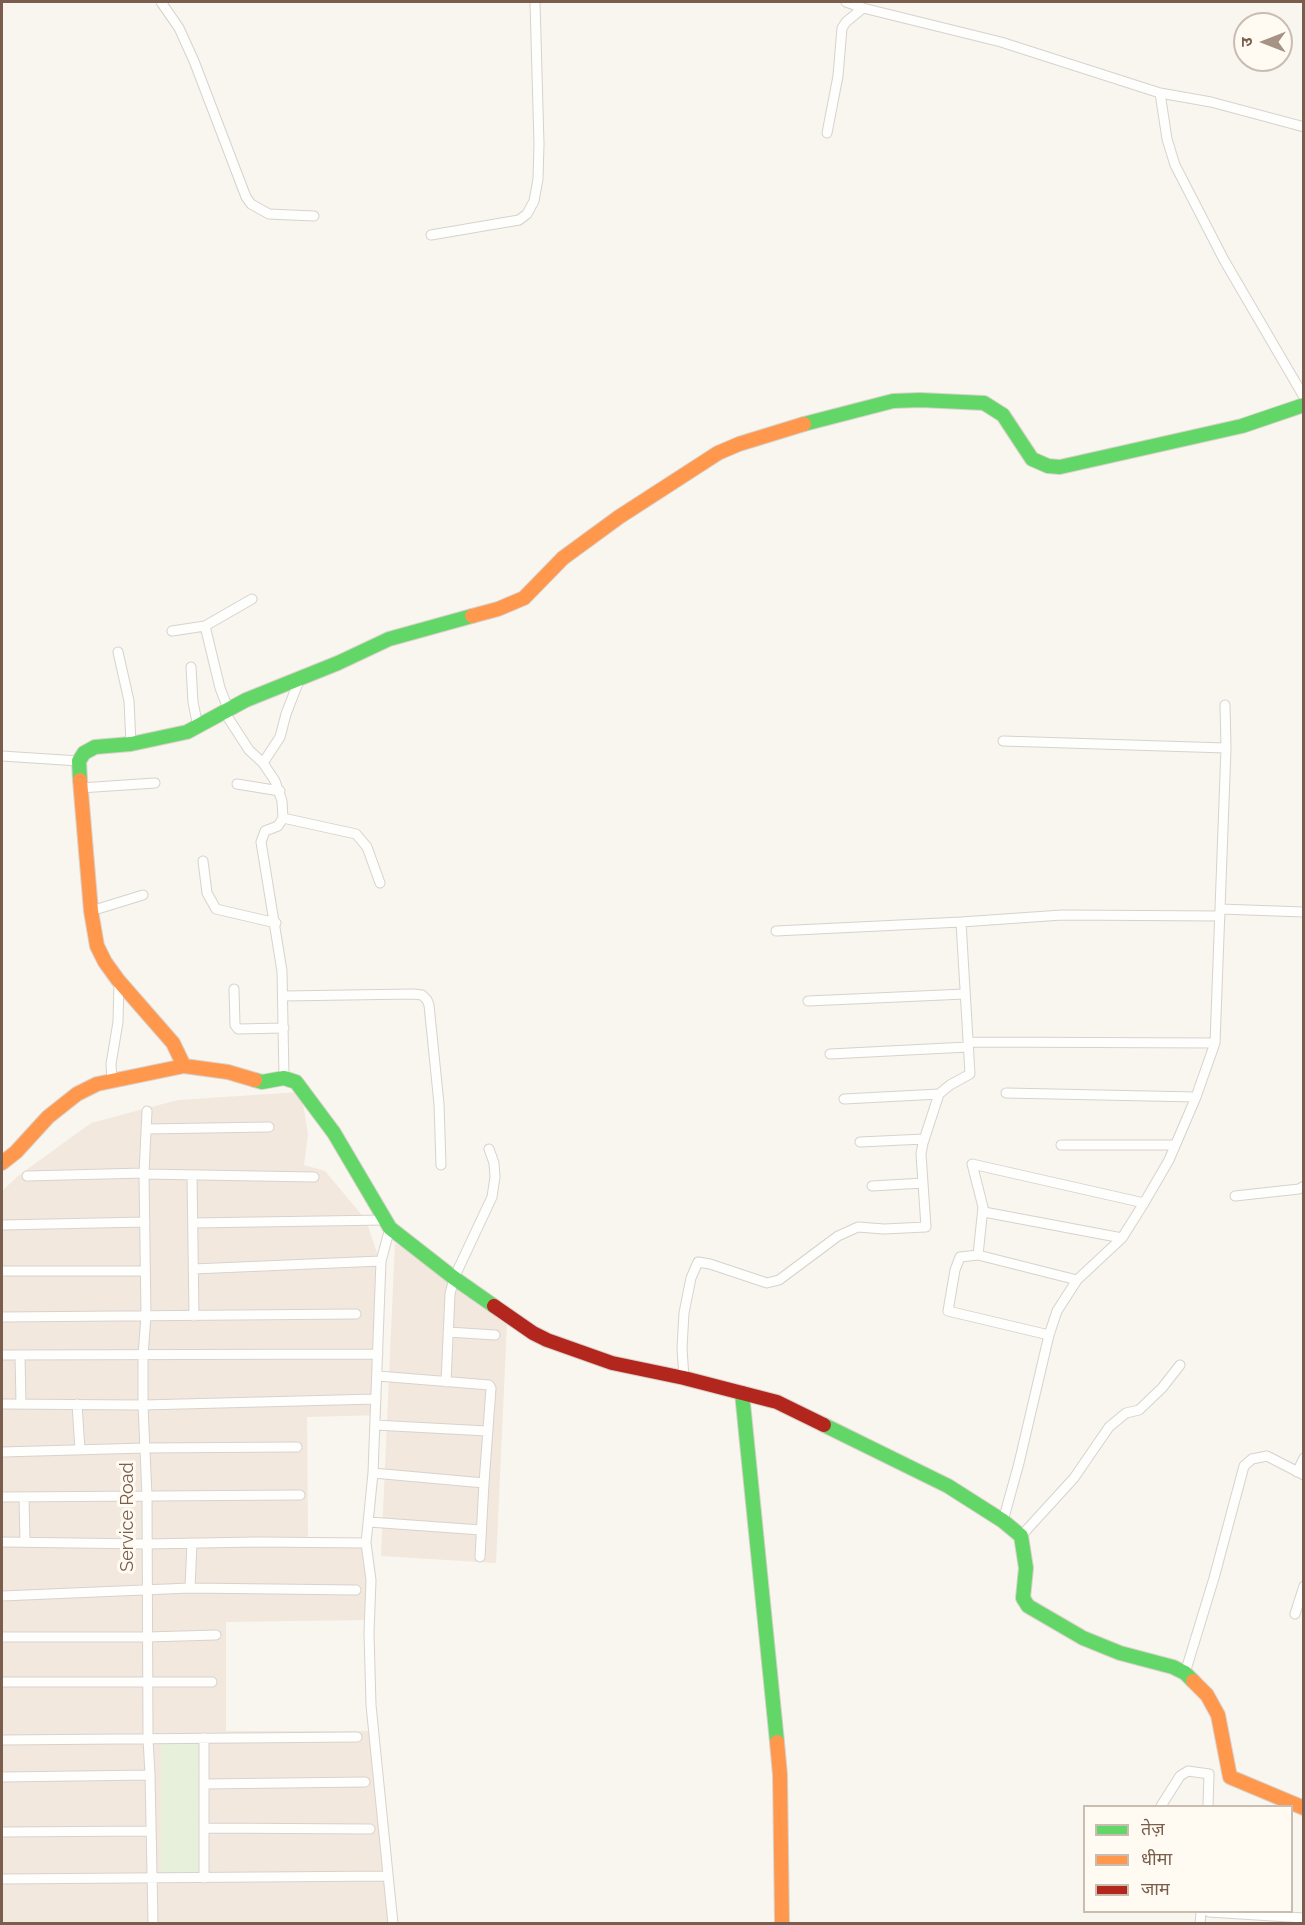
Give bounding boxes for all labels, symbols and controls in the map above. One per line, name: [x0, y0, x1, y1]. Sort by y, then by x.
north arrow: [1233, 12, 1293, 72]
text: उ: [1237, 37, 1256, 47]
street label: Service Road: [117, 1462, 139, 1572]
legend: [1083, 1805, 1293, 1913]
text: तेज़: [1141, 1818, 1165, 1839]
text: धीमा: [1141, 1848, 1172, 1869]
text: जाम: [1141, 1878, 1170, 1899]

